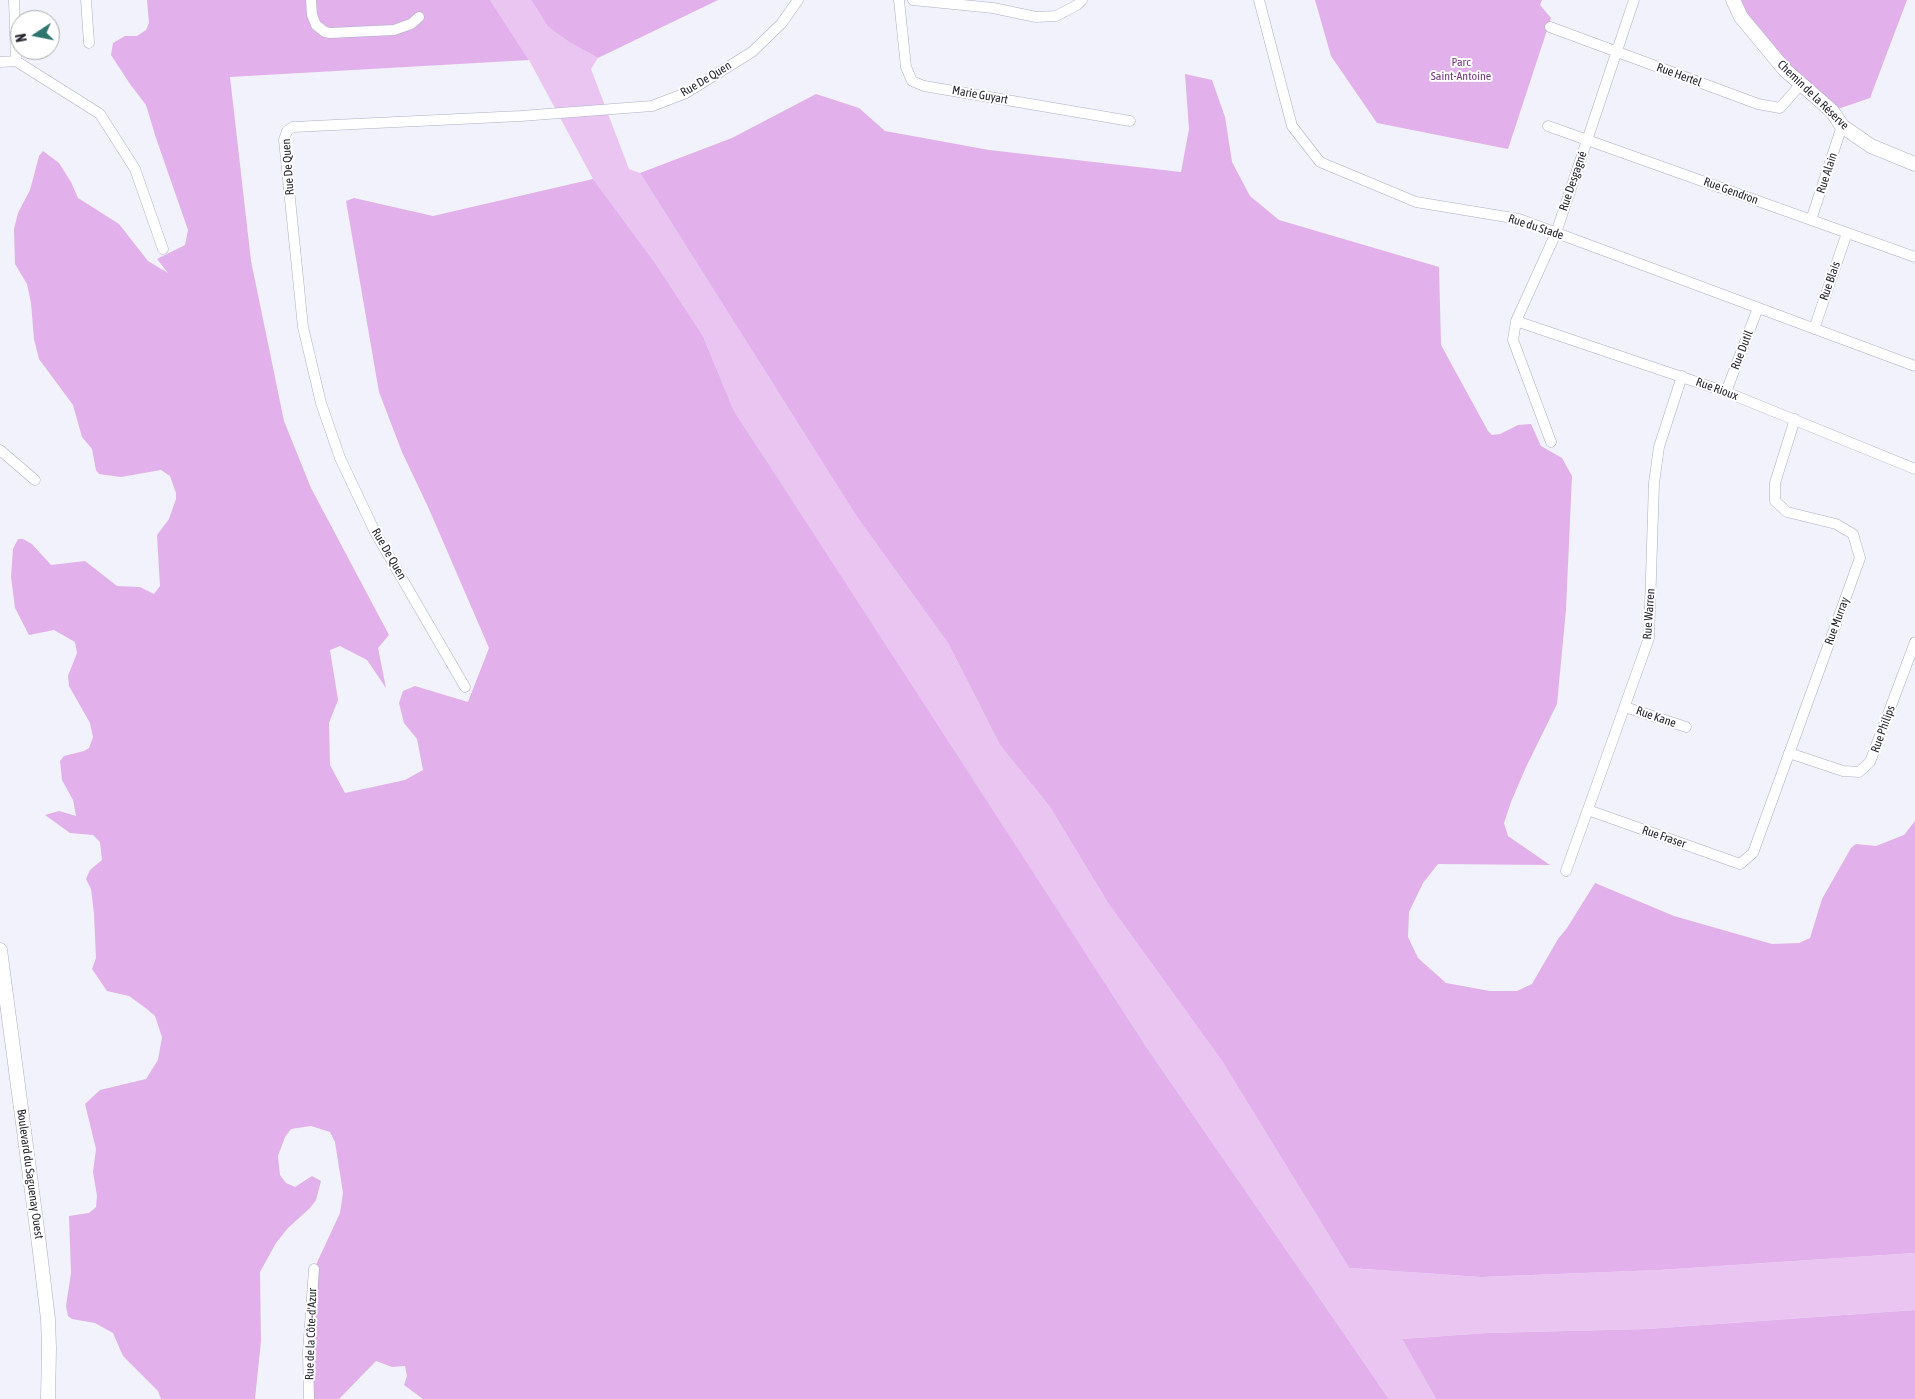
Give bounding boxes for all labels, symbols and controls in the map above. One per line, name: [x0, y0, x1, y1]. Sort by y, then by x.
north arrow: [10, 10, 60, 60]
text: N: [13, 32, 30, 43]
park label: Parc Saint-Antoine: [1431, 55, 1491, 83]
street label: Chemin de la Réserve: [1774, 57, 1852, 133]
street label: Rue De Quen: [678, 58, 734, 100]
street label: Rue Hertel: [1655, 60, 1703, 90]
street label: Marie Guyart: [951, 83, 1009, 107]
street label: Rue De Quen: [279, 138, 297, 196]
street label: Rue Desgagné: [1556, 149, 1590, 213]
street label: Rue Alain: [1814, 151, 1840, 195]
street label: Rue Gendron: [1702, 174, 1760, 208]
street label: Rue du Stade: [1507, 211, 1565, 243]
street label: Rue Blais: [1817, 260, 1843, 302]
street label: Rue Dutil: [1728, 328, 1756, 372]
street label: Rue Rioux: [1694, 375, 1740, 403]
street label: Rue De Quen: [369, 526, 409, 582]
street label: Rue Warren: [1640, 588, 1658, 640]
street label: Rue Murray: [1822, 595, 1852, 647]
street label: Rue Kane: [1634, 703, 1678, 731]
street label: Rue Philips: [1868, 703, 1898, 755]
street label: Rue Fraser: [1640, 823, 1688, 851]
street label: Boulevard du Saguenay Ouest: [14, 1108, 46, 1240]
street label: Rue de la Côte-d'Azur: [302, 1288, 320, 1380]

